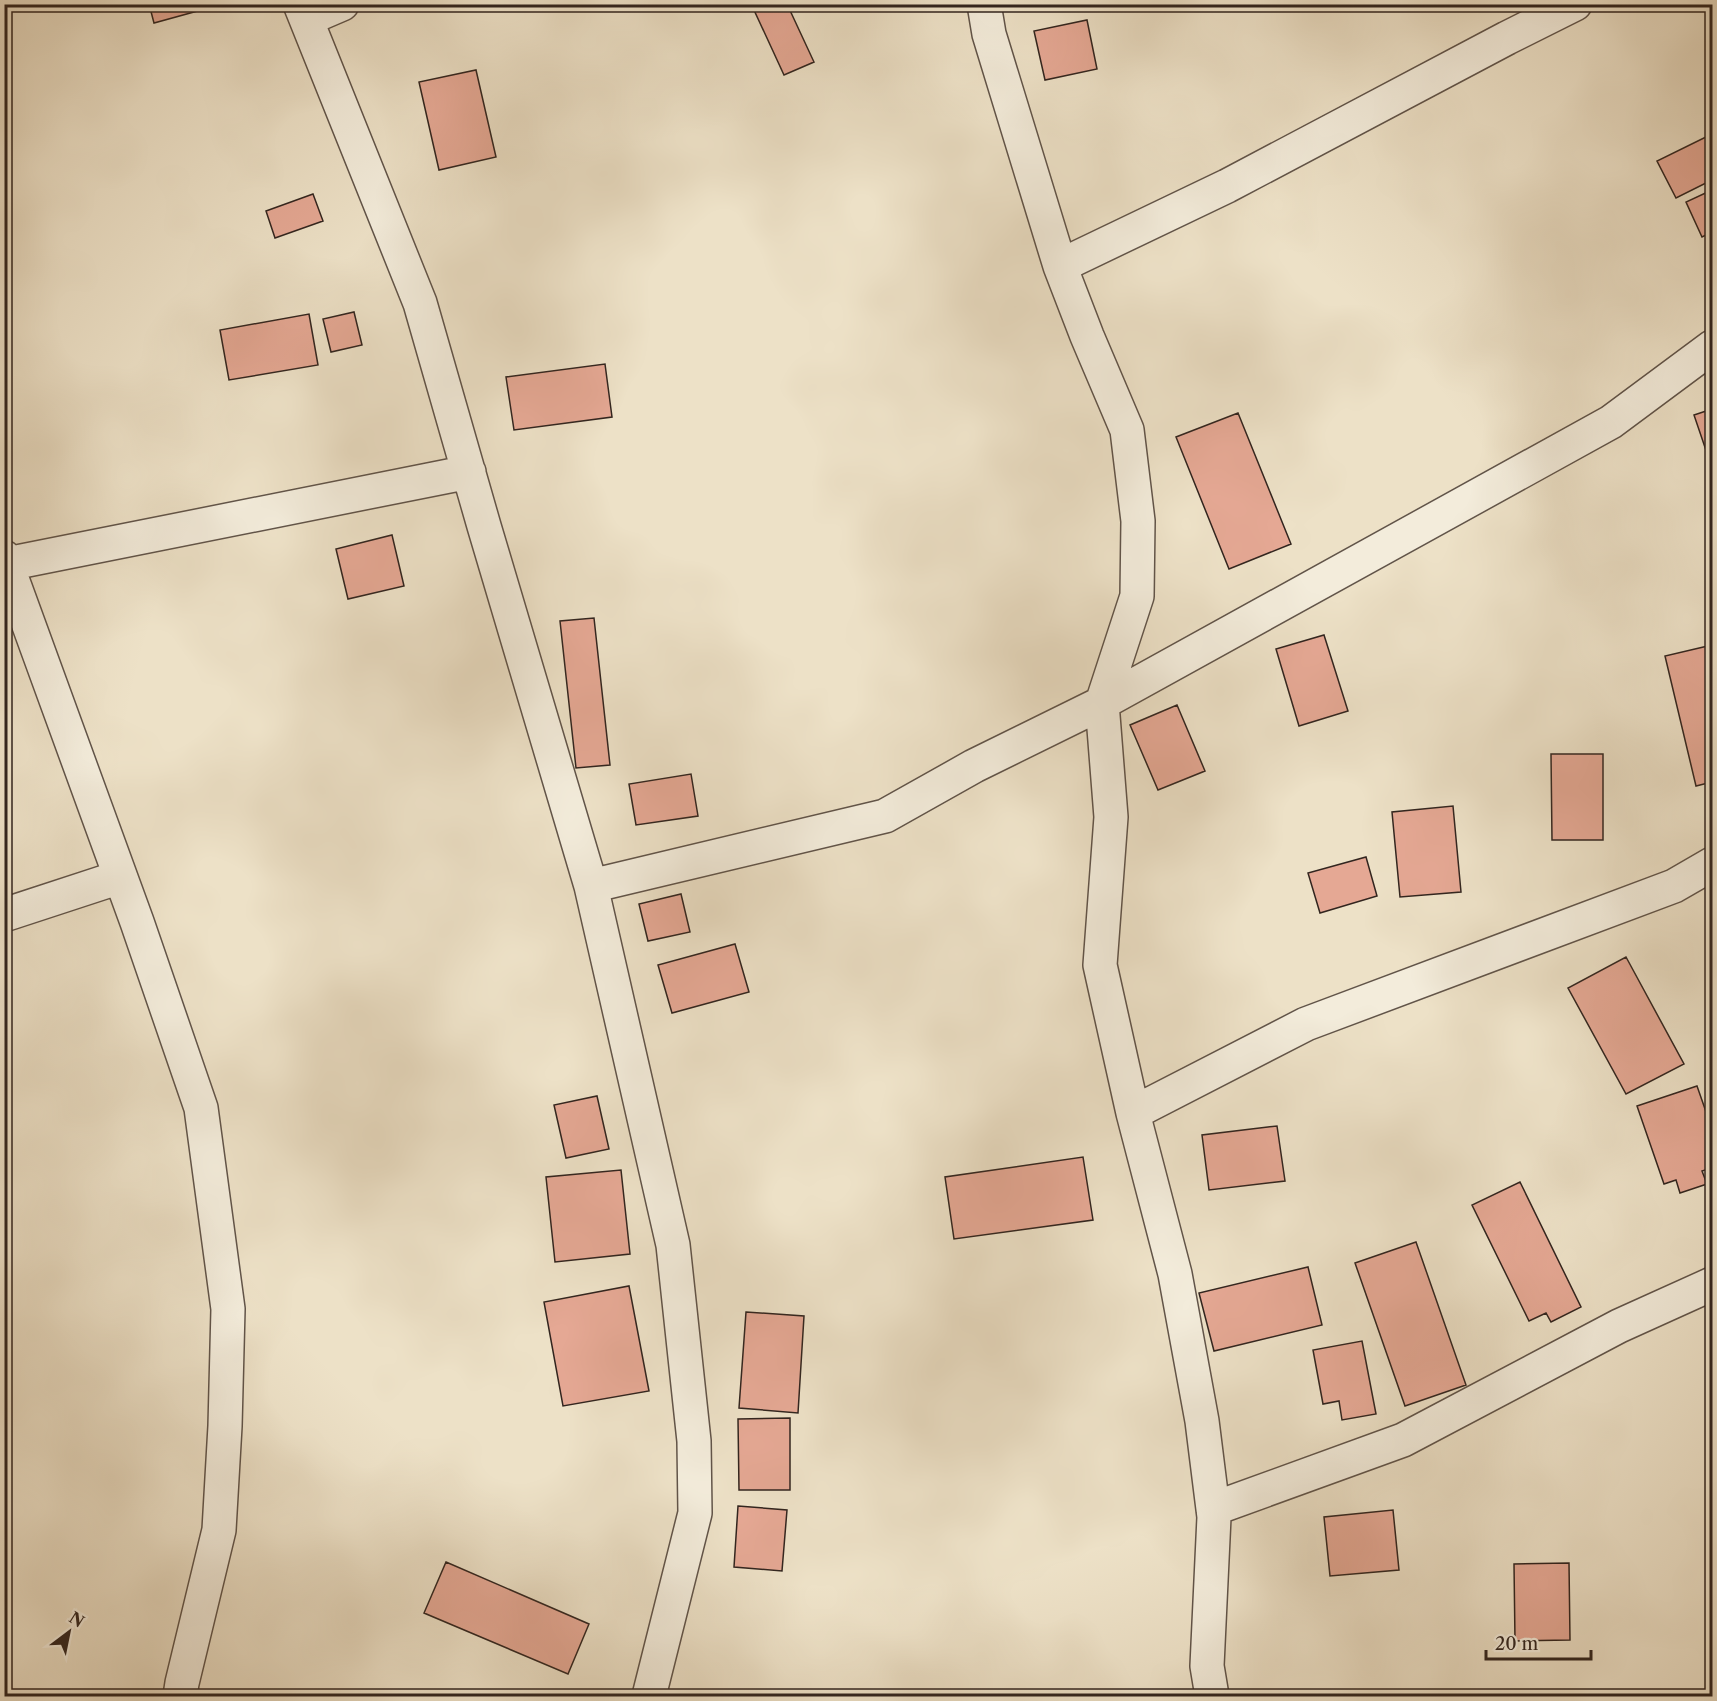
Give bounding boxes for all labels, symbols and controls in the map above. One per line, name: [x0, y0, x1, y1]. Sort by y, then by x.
north arrow: [39, 1602, 99, 1662]
text: N: [66, 1607, 88, 1631]
scale bar: [1486, 1623, 1591, 1661]
text: 20 m: [1495, 1633, 1539, 1655]

